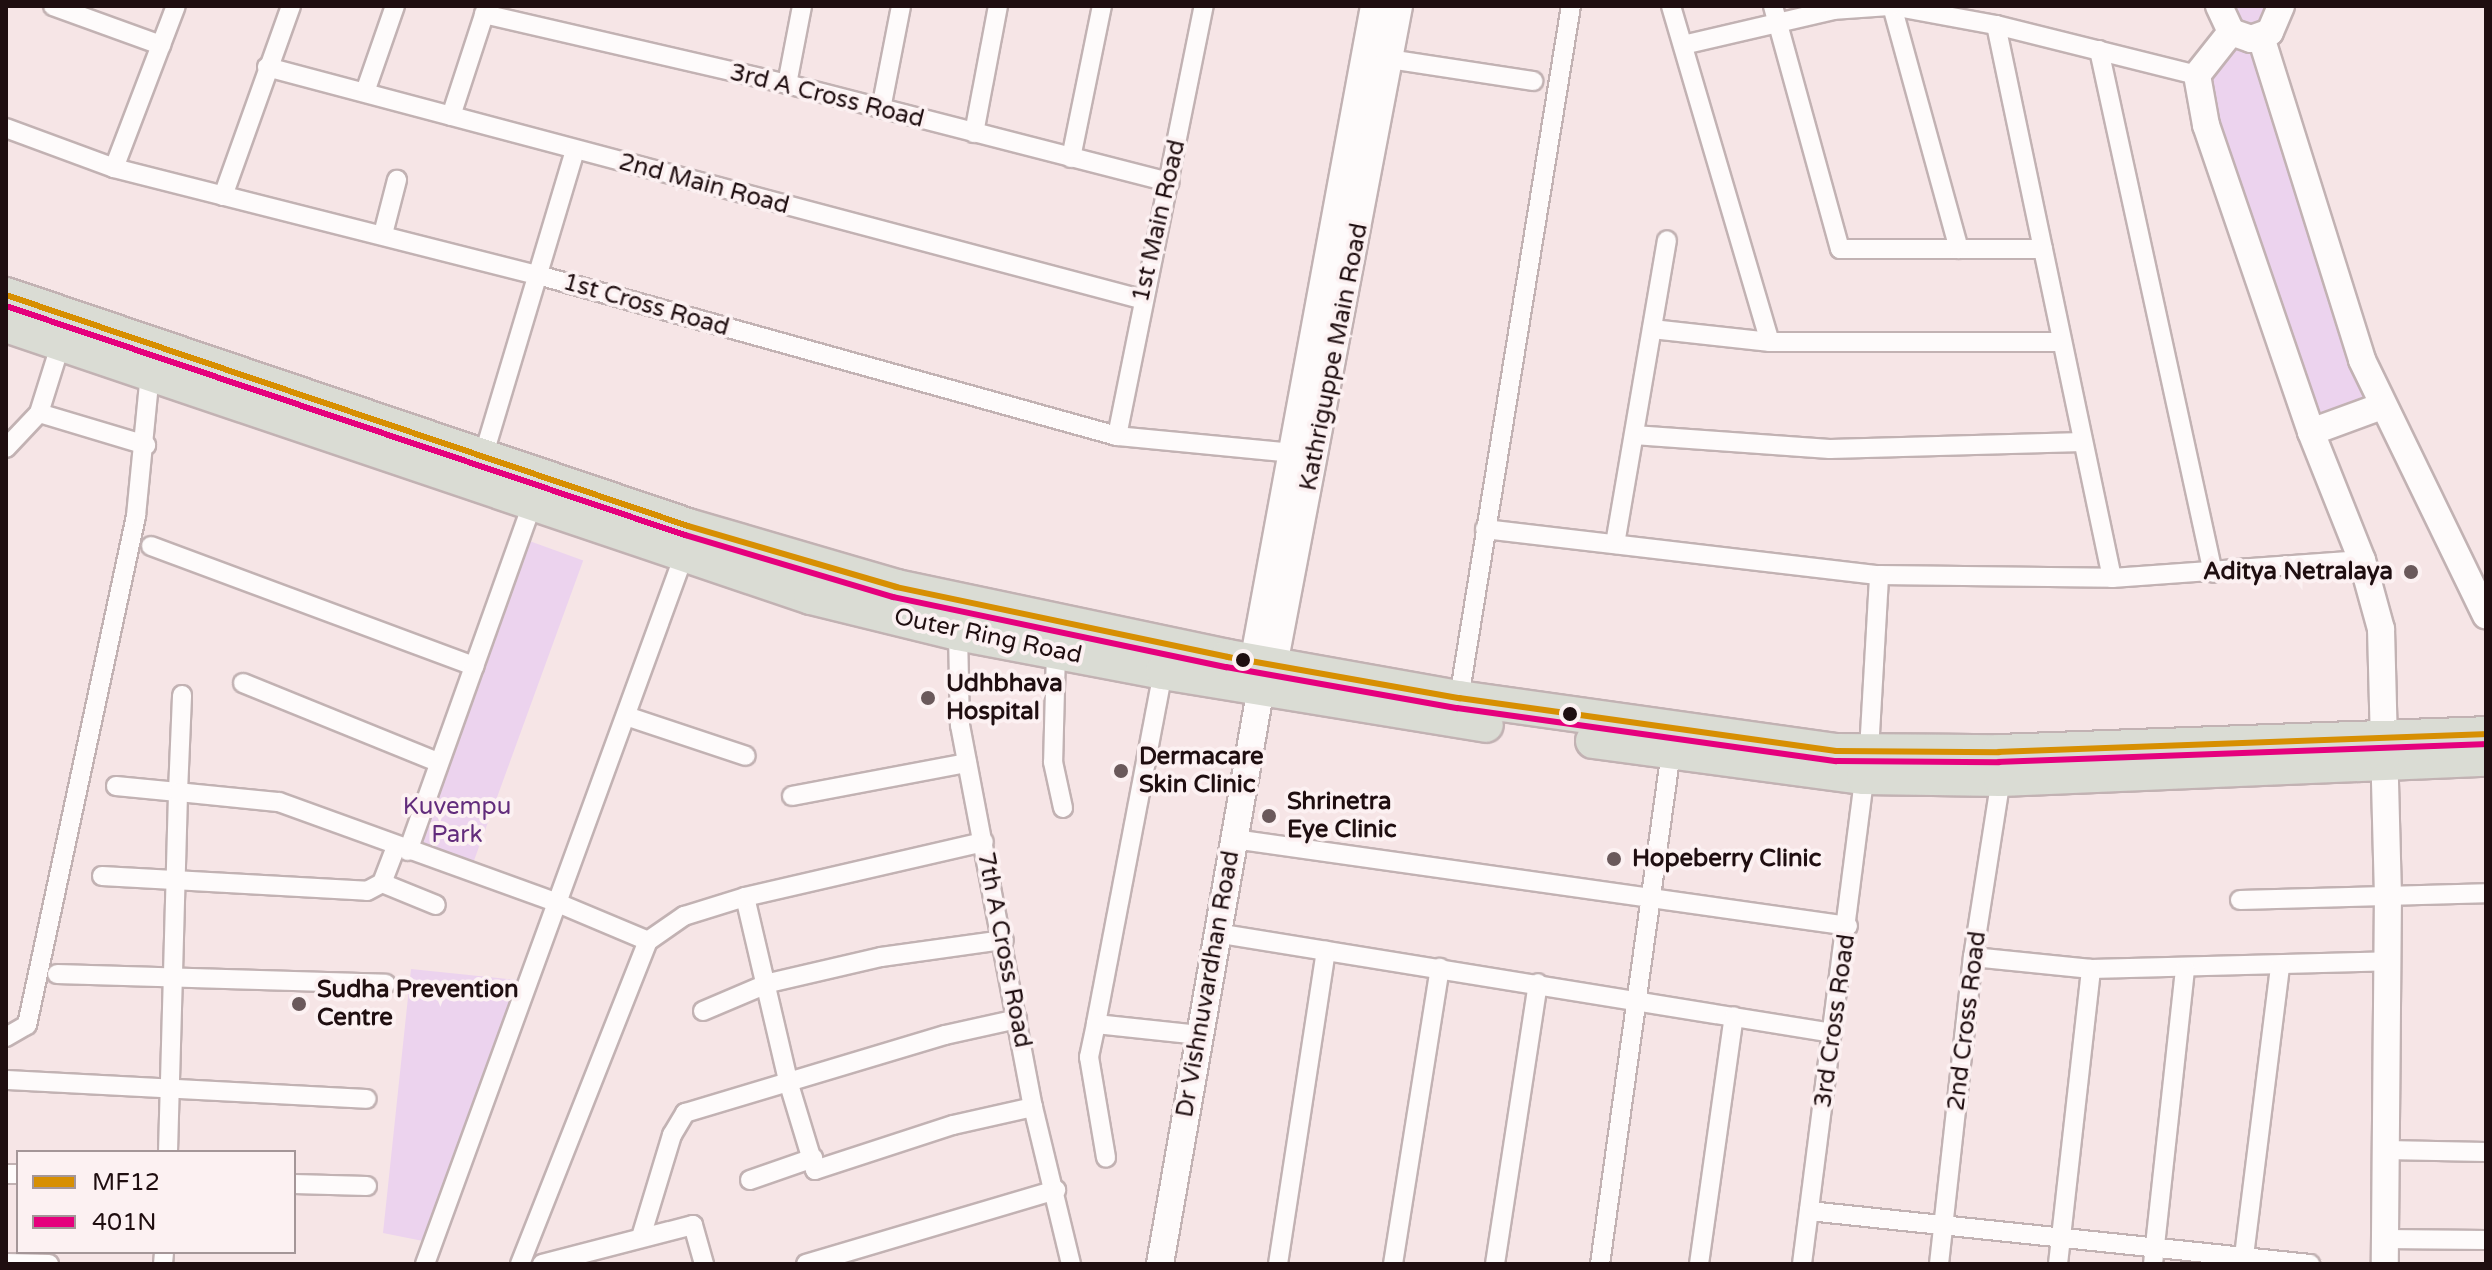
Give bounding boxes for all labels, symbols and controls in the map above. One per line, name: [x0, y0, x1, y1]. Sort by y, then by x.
street label: 3rd A Cross Road: [727, 58, 927, 134]
street label: 1st Main Road: [1126, 137, 1192, 305]
street label: 2nd Main Road: [616, 147, 792, 221]
street label: Kathriguppe Main Road: [1294, 221, 1374, 493]
street label: 1st Cross Road: [560, 268, 732, 342]
place label: Aditya Netralaya: [2203, 558, 2393, 586]
marker: Aditya Netralaya: [2400, 561, 2422, 583]
street label: Outer Ring Road: [891, 602, 1085, 670]
unlabelled marker: [1235, 652, 1251, 668]
place label: Udhbhava Hospital: [946, 670, 1063, 726]
marker: Udhbhava Hospital: [917, 687, 939, 709]
unlabelled marker: [1562, 706, 1578, 722]
place label: Dermacare Skin Clinic: [1139, 743, 1264, 799]
marker: Dermacare Skin Clinic: [1110, 760, 1132, 782]
place label: Shrinetra Eye Clinic: [1287, 788, 1396, 844]
park label: Kuvempu Park: [403, 793, 511, 849]
marker: Shrinetra Eye Clinic: [1258, 805, 1280, 827]
place label: Hopeberry Clinic: [1632, 845, 1821, 873]
street label: Dr Vishnuvardhan Road: [1170, 848, 1246, 1120]
marker: Hopeberry Clinic: [1603, 848, 1625, 870]
street label: 7th A Cross Road: [971, 850, 1037, 1050]
street label: 2nd Cross Road: [1942, 930, 1992, 1112]
street label: 3rd Cross Road: [1809, 932, 1861, 1110]
place label: Sudha Prevention Centre: [317, 976, 519, 1032]
marker: Sudha Prevention Centre: [288, 993, 310, 1015]
legend: [16, 1150, 296, 1254]
text: MF12: [92, 1168, 160, 1197]
text: 401N: [92, 1208, 157, 1237]

